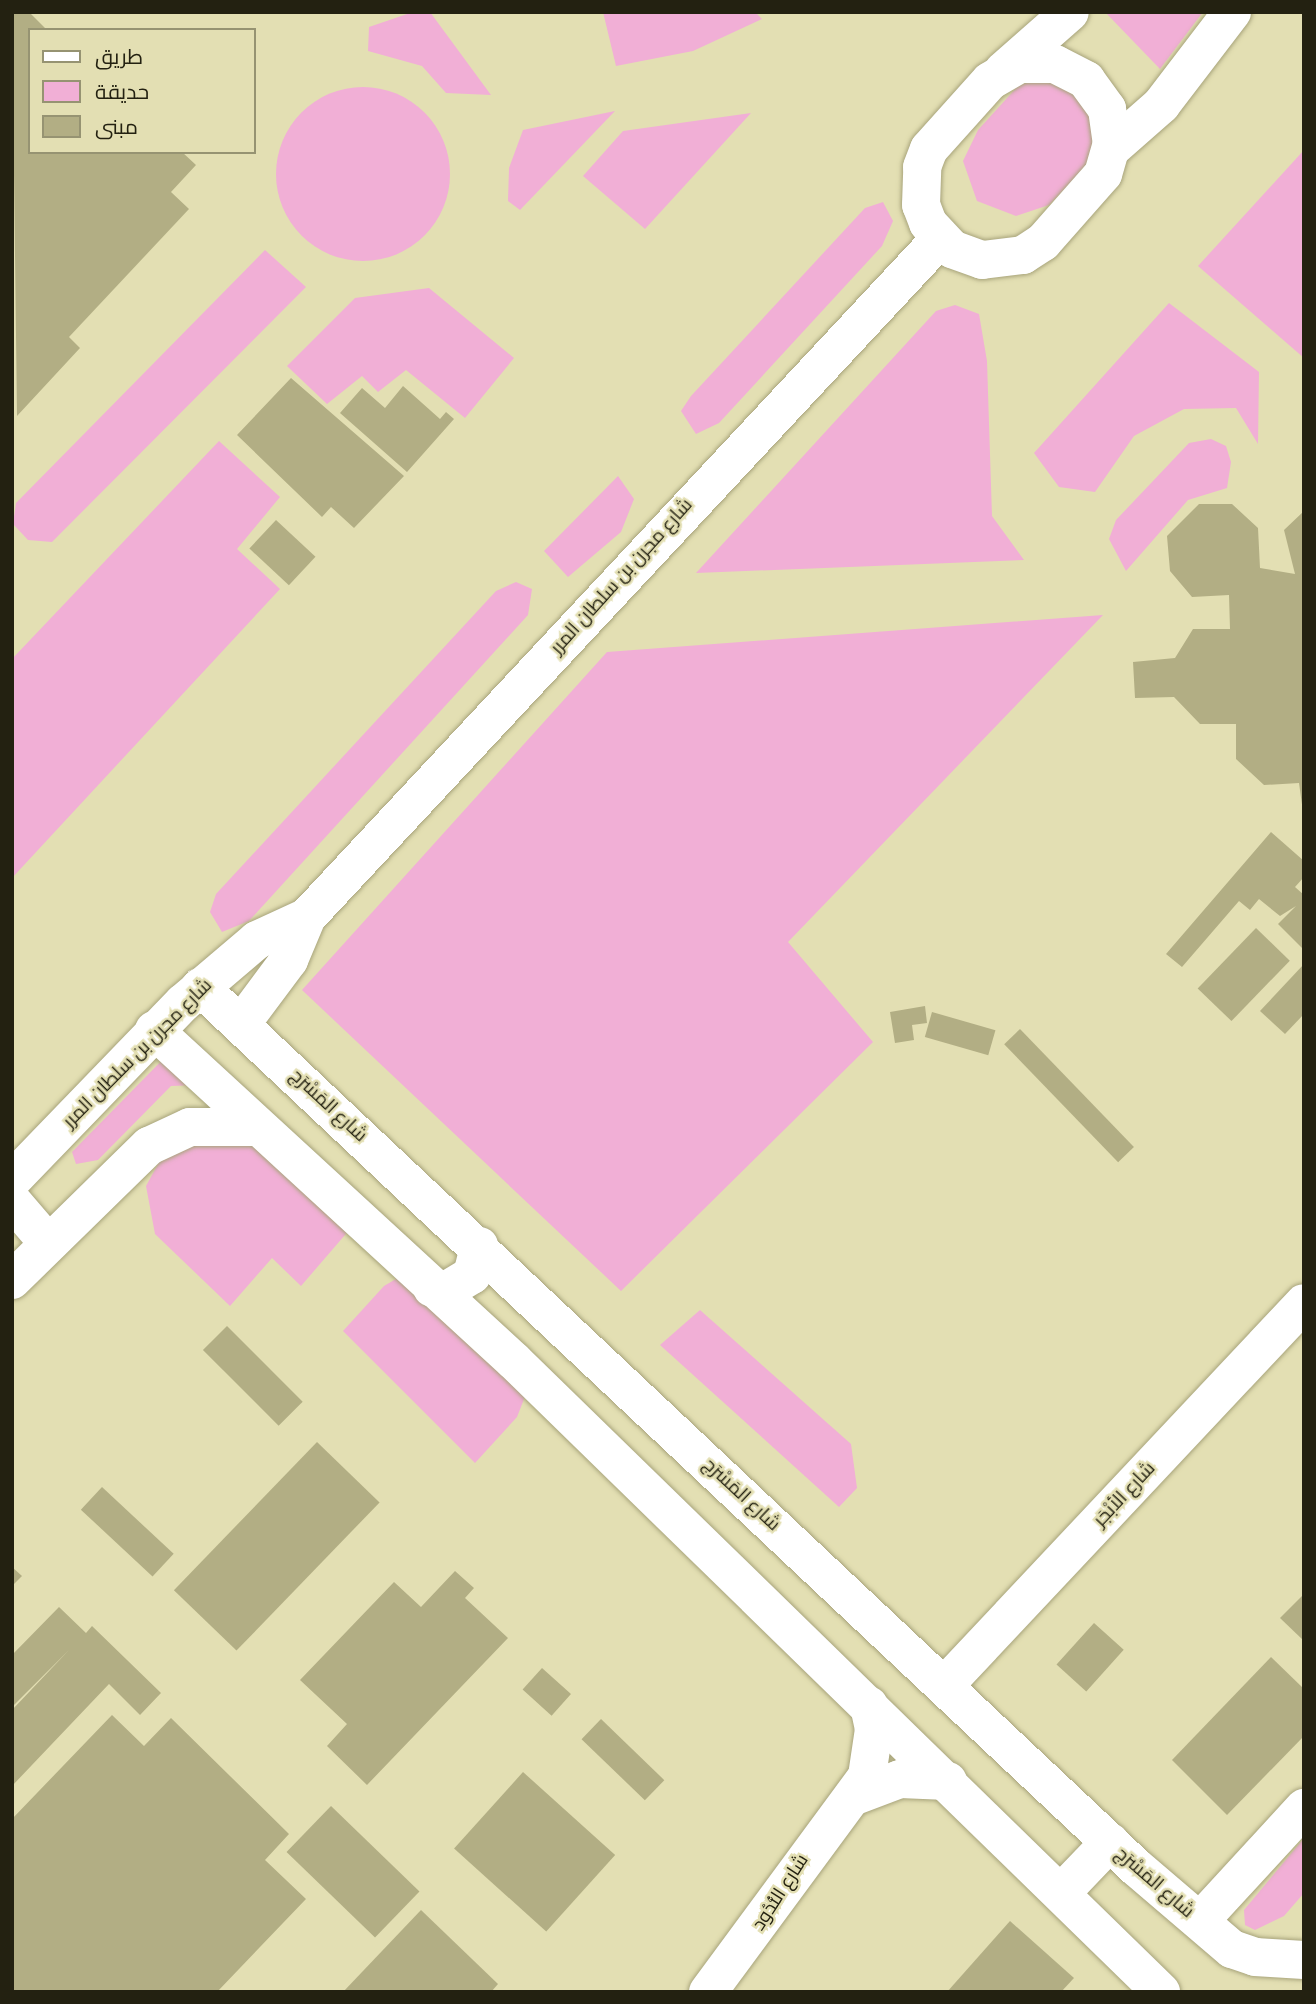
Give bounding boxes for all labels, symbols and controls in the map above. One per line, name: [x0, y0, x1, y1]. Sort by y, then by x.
legend: [28, 28, 256, 154]
text: طريق: [95, 37, 143, 76]
text: حديقة: [95, 72, 149, 111]
text: مبنى: [95, 107, 138, 146]
street label: شارع مجرن بن سلطان المرر: [545, 493, 697, 659]
street label: شارع مجرن بن سلطان المرر: [58, 974, 216, 1132]
street label: شارع المَسْرَج: [286, 1064, 372, 1146]
street label: شارع المَسْرَج: [699, 1453, 785, 1535]
street label: شارع الأبْجَر: [1088, 1457, 1160, 1531]
street label: شارع المَسْرَج: [1111, 1842, 1199, 1922]
street label: شارع النُّدُود: [747, 1849, 813, 1935]

